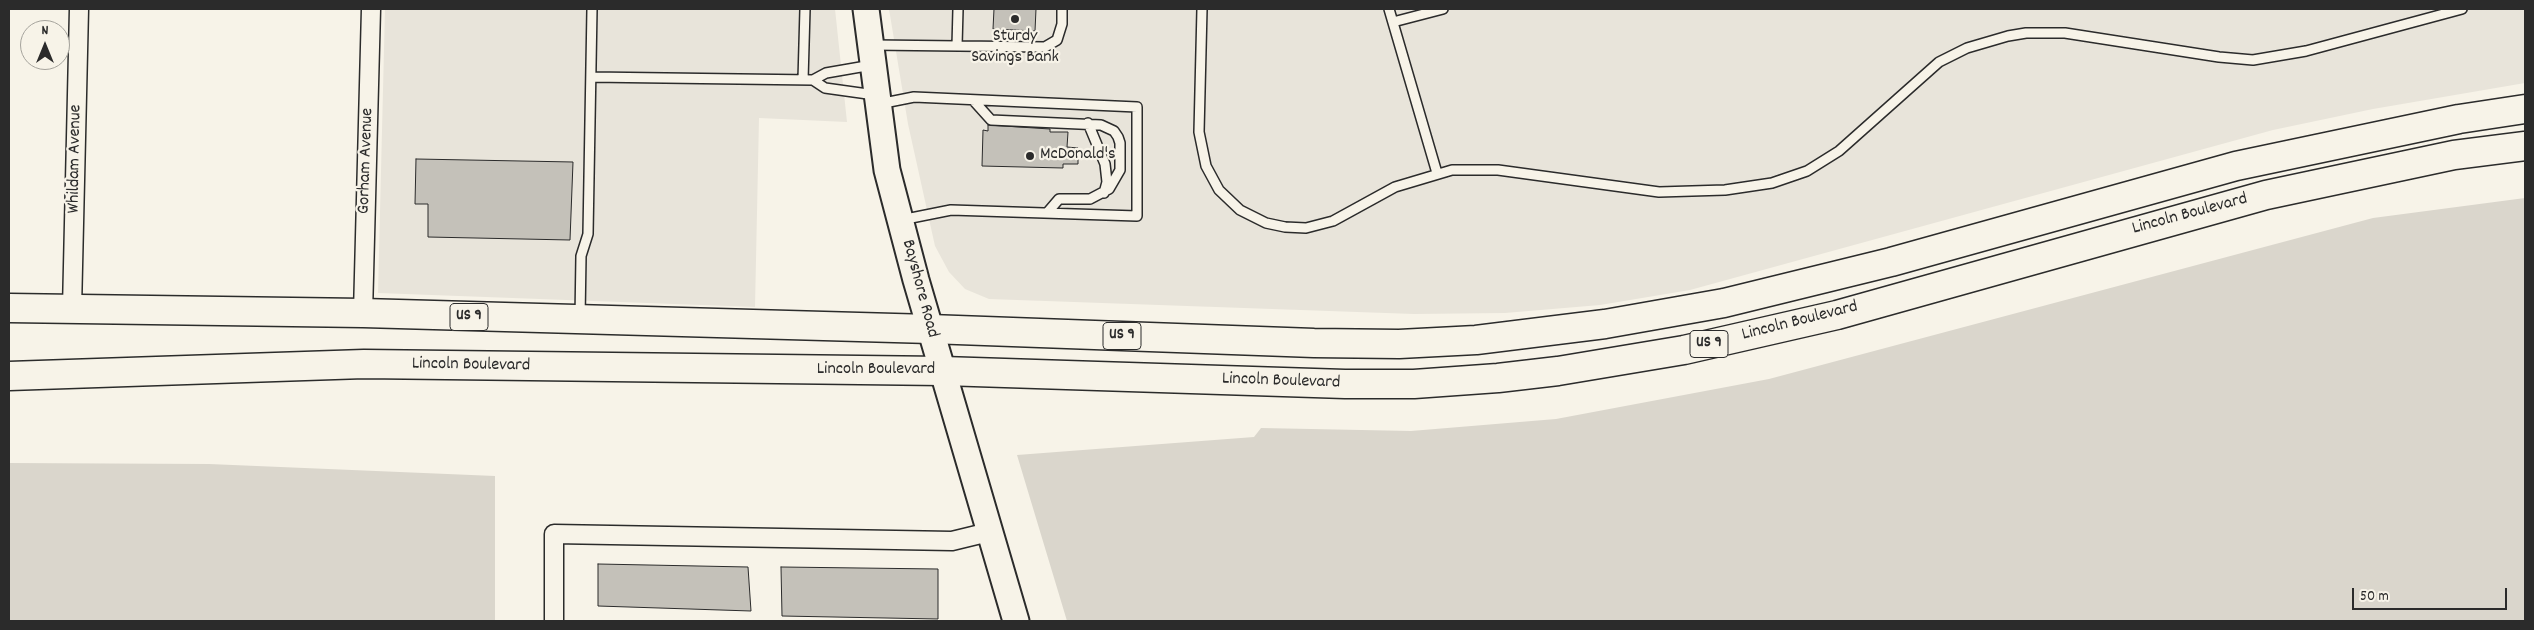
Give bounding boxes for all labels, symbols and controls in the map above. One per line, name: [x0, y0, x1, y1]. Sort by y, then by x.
marker: Sturdy Savings Bank: [1009, 13, 1021, 25]
north arrow: [20, 20, 70, 70]
text: N: [42, 21, 48, 41]
place label: Sturdy Savings Bank: [971, 27, 1059, 70]
street label: Whildam Avenue: [64, 104, 88, 214]
street label: Gorham Avenue: [354, 108, 380, 214]
place label: McDonald's: [1040, 145, 1116, 167]
marker: McDonald's: [1024, 150, 1036, 162]
street label: Lincoln Boulevard: [2130, 189, 2250, 241]
street label: Bayshore Road: [896, 238, 942, 340]
street label: Lincoln Boulevard: [1740, 297, 1860, 347]
road number: US 9: [450, 304, 488, 330]
road number: US 9: [1103, 322, 1141, 350]
road number: US 9: [1690, 330, 1728, 358]
street label: Lincoln Boulevard: [412, 354, 530, 378]
street label: Lincoln Boulevard: [817, 360, 935, 382]
street label: Lincoln Boulevard: [1221, 369, 1341, 395]
scale bar: [2354, 578, 2509, 610]
text: 50 m: [2360, 586, 2389, 608]

